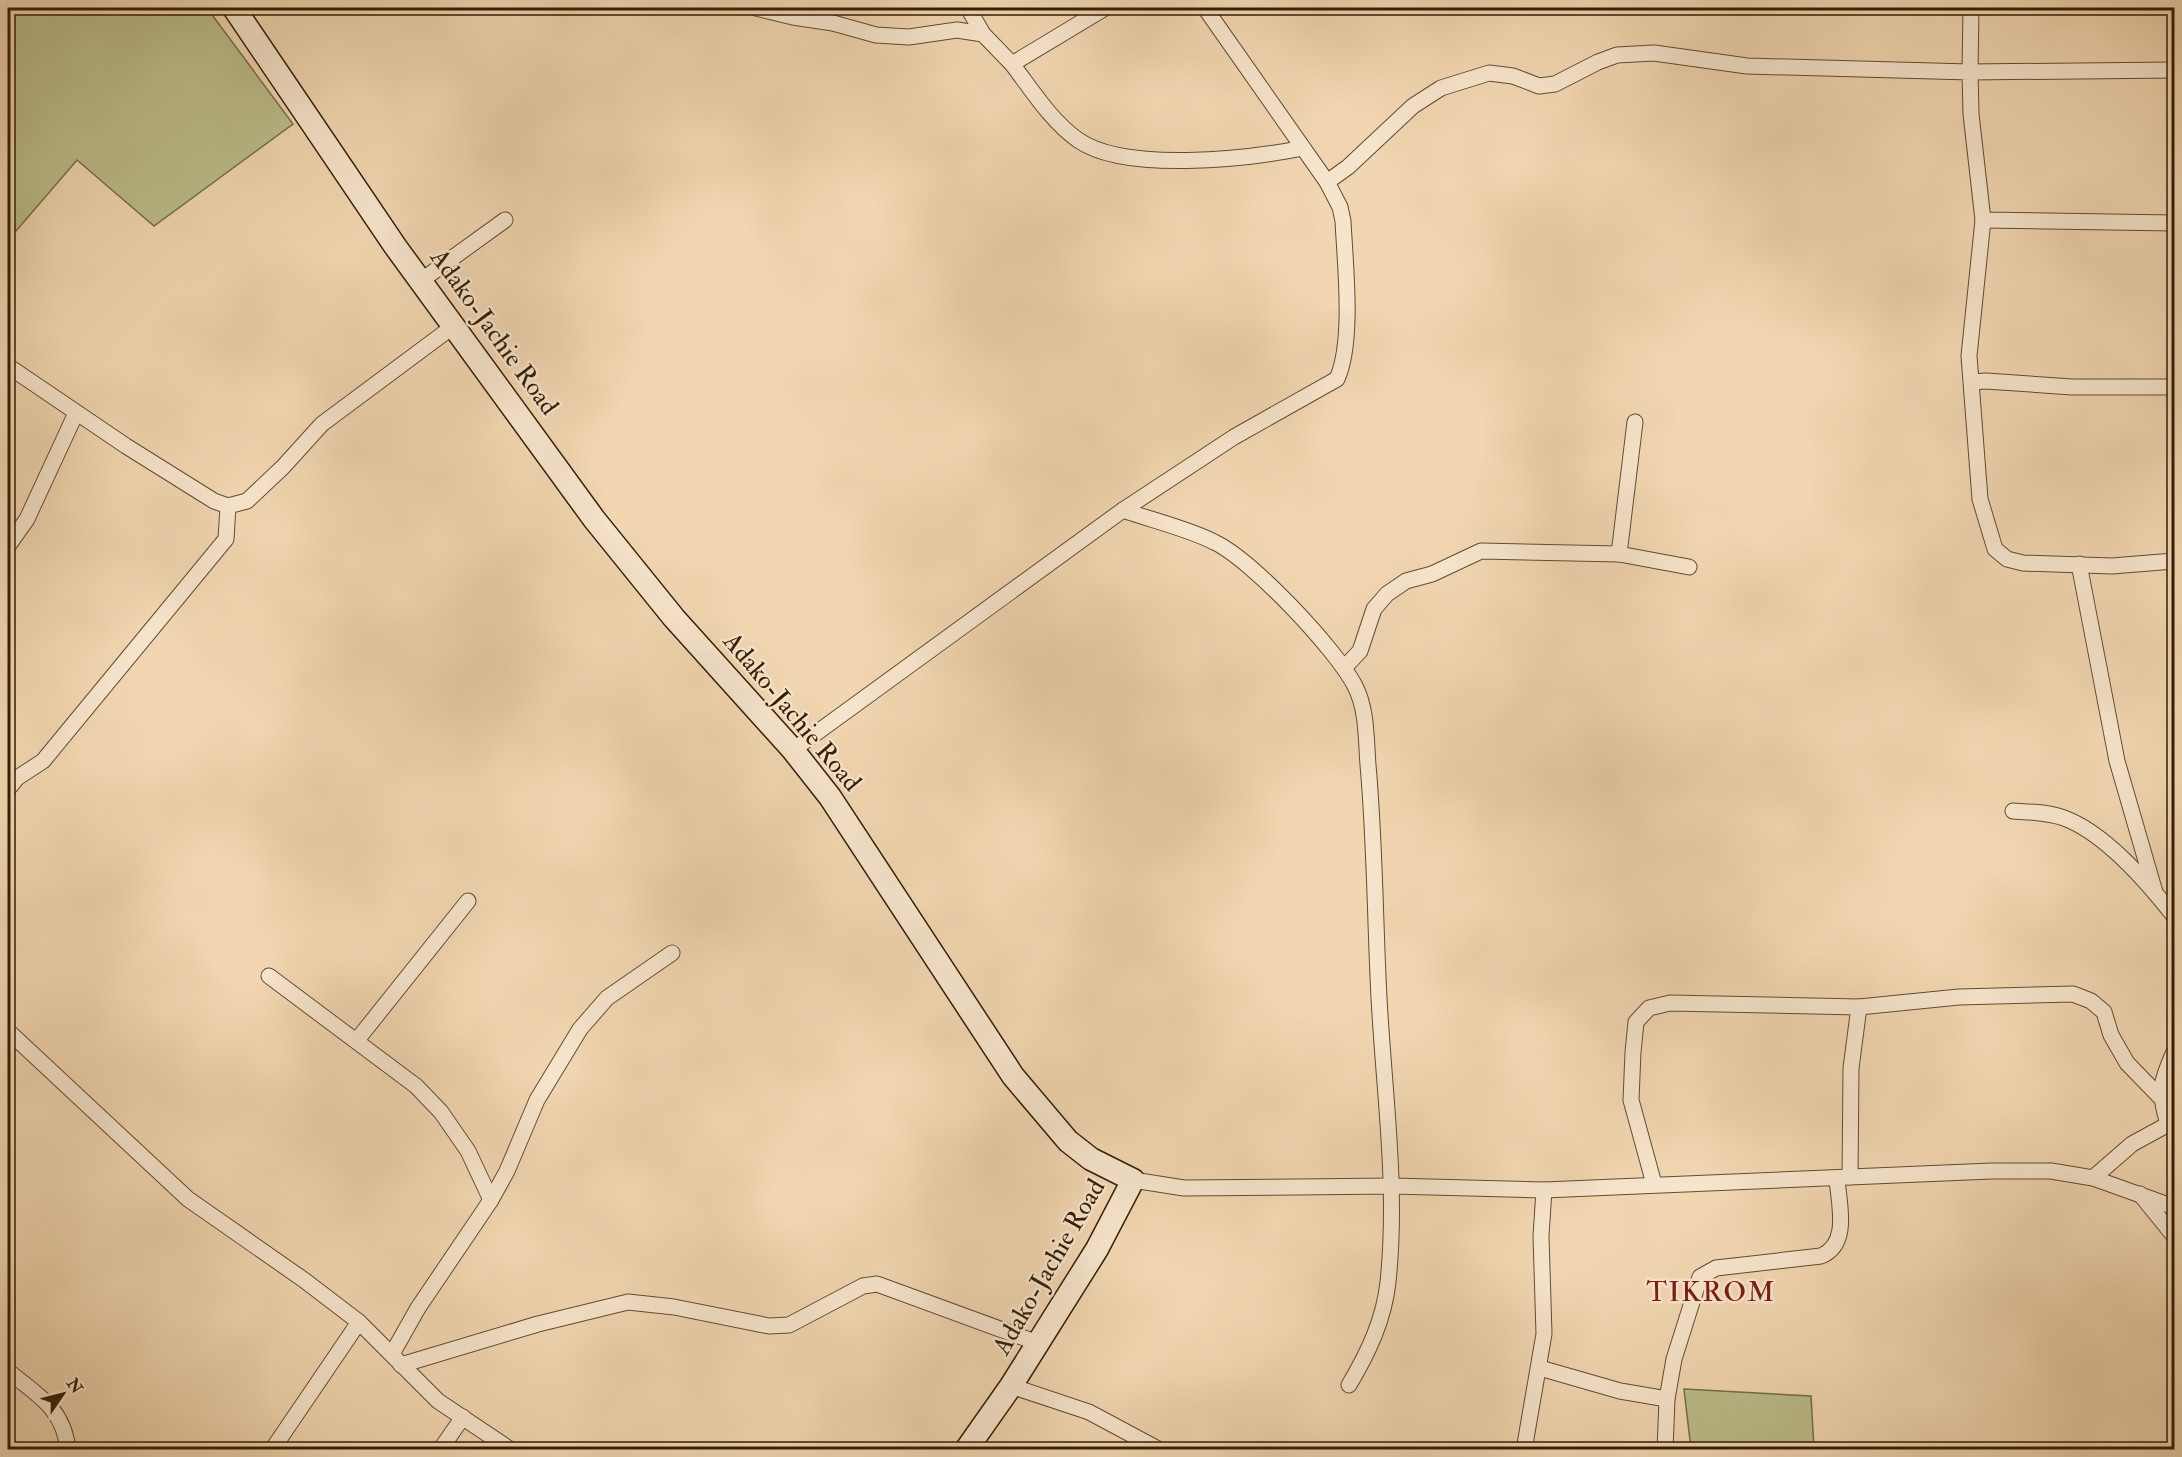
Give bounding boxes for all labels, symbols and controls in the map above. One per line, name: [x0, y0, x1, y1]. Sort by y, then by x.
street label: Adako-Jachie Road: [422, 242, 565, 422]
street label: Adako-Jachie Road: [716, 625, 868, 798]
street label: Adako-Jachie Road: [985, 1173, 1112, 1362]
district label: TIKROM: [1646, 1275, 1776, 1310]
north arrow: [33, 1364, 93, 1424]
text: N: [62, 1374, 87, 1398]

